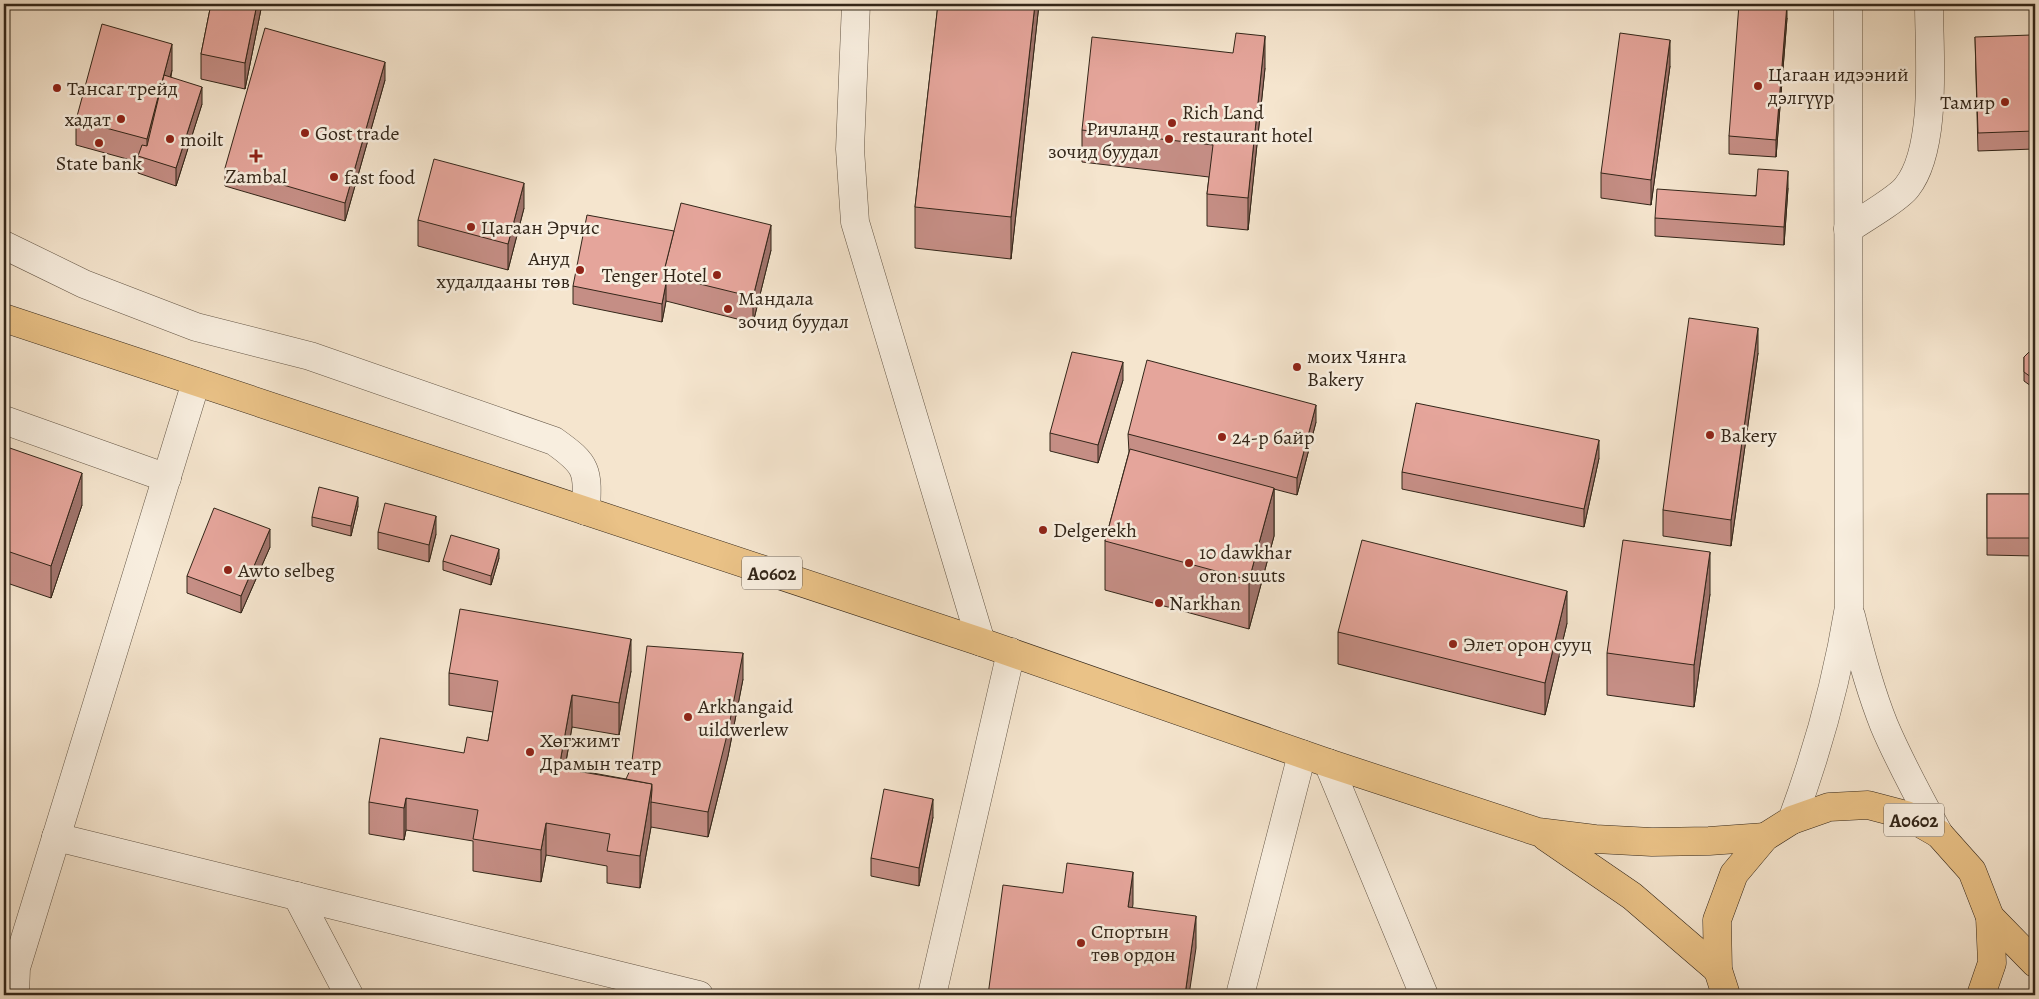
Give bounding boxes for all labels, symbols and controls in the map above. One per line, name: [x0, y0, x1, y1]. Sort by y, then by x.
place label: Цагаан идээний дэлгүүр: [1767, 61, 1909, 111]
place label: Тансаг трейд: [67, 75, 178, 102]
marker: Цагаан идээний дэлгүүр: [1752, 80, 1764, 92]
marker: Тансаг трейд: [51, 82, 63, 94]
place label: Тамир: [1940, 89, 1995, 116]
marker: Тамир: [1999, 96, 2011, 108]
place label: Rich Land restaurant hotel: [1182, 99, 1313, 149]
place label: хадат: [64, 106, 111, 133]
marker: хадат: [115, 113, 127, 125]
place label: Ричланд зочид буудал: [1048, 115, 1159, 165]
marker: Rich Land restaurant hotel: [1166, 117, 1178, 129]
place label: Gost trade: [315, 120, 400, 147]
place label: moilt: [180, 126, 224, 153]
marker: Gost trade: [299, 127, 311, 139]
marker: moilt: [164, 133, 176, 145]
marker: Ричланд зочид буудал: [1163, 133, 1175, 145]
marker: State bank: [93, 137, 105, 149]
place label: State bank: [56, 150, 142, 177]
marker: Zambal: [250, 150, 262, 162]
place label: Zambal: [225, 163, 287, 190]
place label: fast food: [344, 164, 415, 191]
marker: fast food: [328, 171, 340, 183]
place label: Цагаан Эрчис: [481, 214, 600, 241]
marker: Цагаан Эрчис: [465, 221, 477, 233]
place label: Ануд худалдааны төв: [436, 245, 570, 295]
place label: Tenger Hotel: [602, 262, 707, 289]
marker: Ануд худалдааны төв: [574, 264, 586, 276]
marker: Tenger Hotel: [711, 269, 723, 281]
place label: Мандала зочид буудал: [738, 285, 849, 335]
marker: Мандала зочид буудал: [722, 303, 734, 315]
place label: моих Чянга Bakery: [1307, 343, 1408, 393]
marker: моих Чянга Bakery: [1291, 361, 1303, 373]
place label: Bakery: [1720, 422, 1778, 449]
place label: 24-р байр: [1232, 424, 1315, 451]
marker: Bakery: [1704, 429, 1716, 441]
marker: 24-р байр: [1216, 431, 1228, 443]
place label: Delgerekh: [1053, 517, 1137, 544]
marker: Delgerekh: [1037, 524, 1049, 536]
place label: 10 dawkhar oron suuts: [1199, 539, 1292, 589]
road number: A0602: [742, 556, 802, 590]
place label: Awto selbeg: [237, 557, 335, 584]
marker: 10 dawkhar oron suuts: [1183, 557, 1195, 569]
marker: Awto selbeg: [222, 564, 234, 576]
place label: Narkhan: [1169, 590, 1241, 617]
marker: Narkhan: [1153, 597, 1165, 609]
place label: Элет орон сууц: [1463, 631, 1592, 658]
marker: Элет орон сууц: [1447, 638, 1459, 650]
place label: Arkhangaid uildwerlew: [697, 693, 794, 743]
marker: Arkhangaid uildwerlew: [682, 711, 694, 723]
place label: Хөгжимт Драмын театр: [540, 727, 661, 777]
marker: Хөгжимт Драмын театр: [524, 746, 536, 758]
road number: A0602: [1884, 804, 1944, 836]
place label: Спортын төв ордон: [1091, 918, 1176, 968]
marker: Спортын төв ордон: [1075, 937, 1087, 949]

